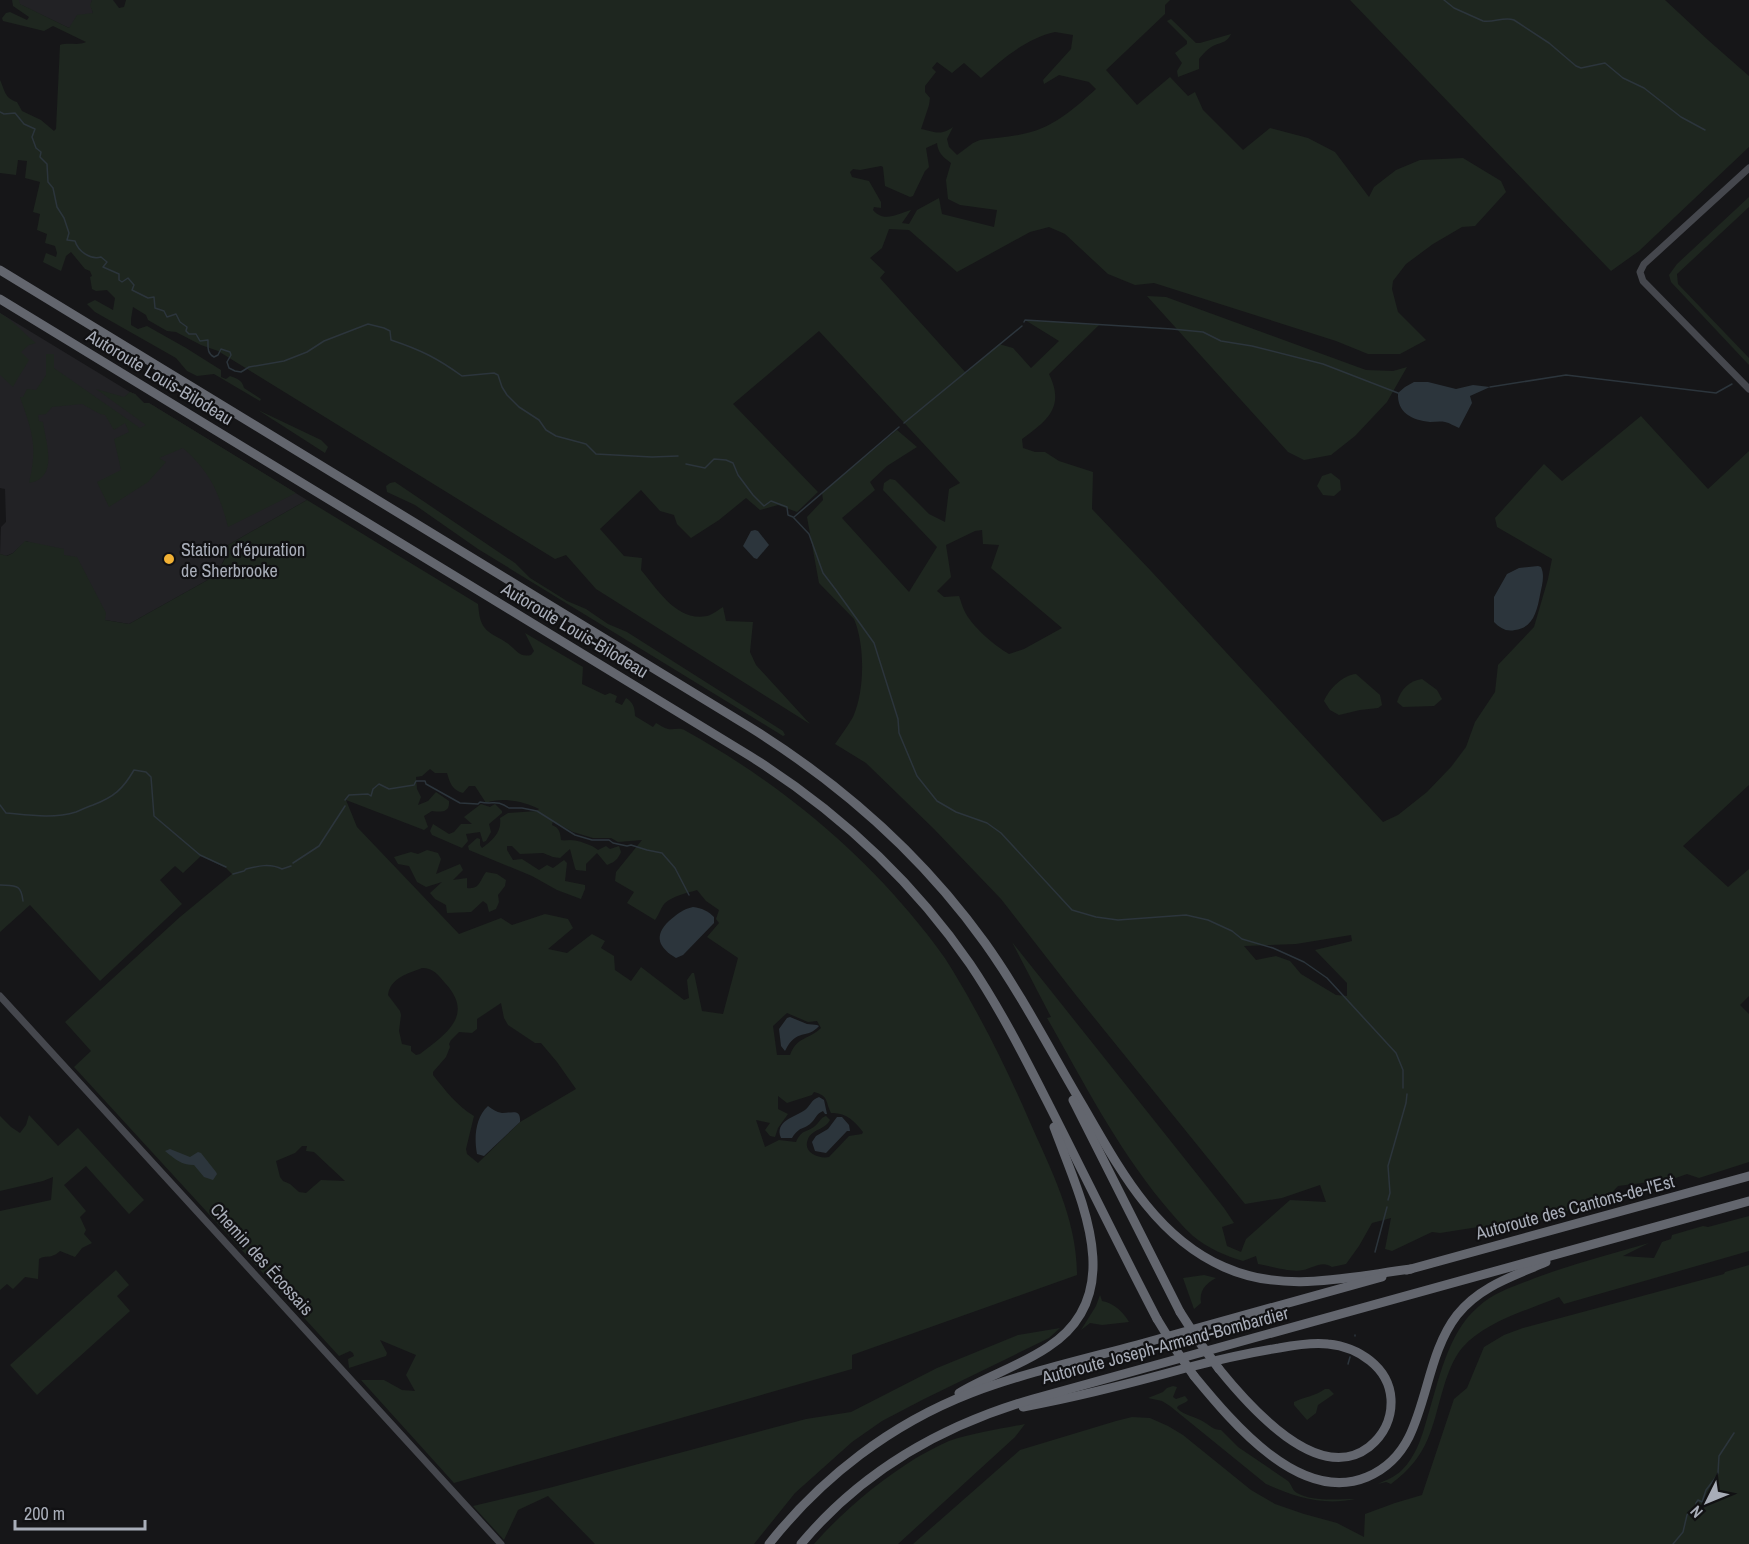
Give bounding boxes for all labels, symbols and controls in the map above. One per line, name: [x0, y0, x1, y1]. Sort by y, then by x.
street label: Autoroute Louis-Bilodeau: [81, 323, 238, 431]
place label: Station d'épuration de Sherbrooke: [181, 537, 305, 583]
marker: Station d'épuration de Sherbrooke: [162, 552, 176, 566]
street label: Autoroute Louis-Bilodeau: [496, 576, 653, 684]
street label: Autoroute des Cantons-de-l'Est: [1472, 1168, 1677, 1246]
street label: Chemin des Écossais: [205, 1197, 319, 1321]
street label: Autoroute Joseph-Armand-Bombardier: [1038, 1300, 1291, 1390]
north arrow: [1677, 1472, 1737, 1532]
scale bar: [15, 1493, 146, 1531]
text: 200 m: [24, 1501, 65, 1526]
text: N: [1685, 1501, 1707, 1523]

